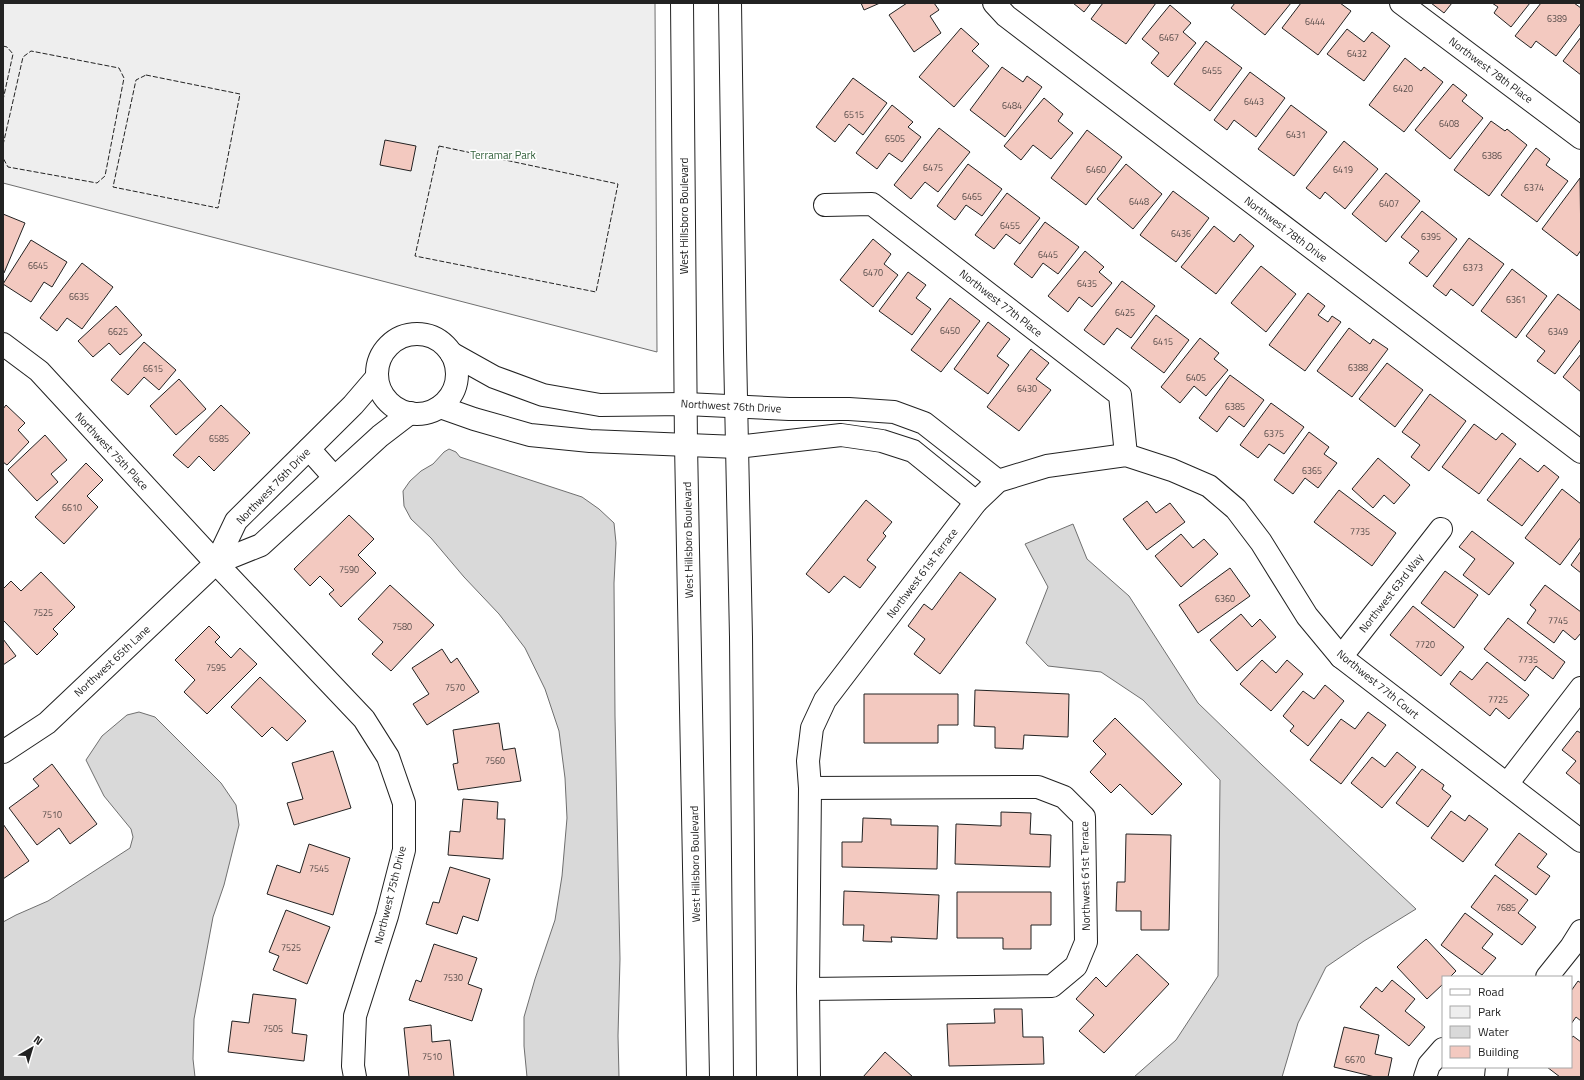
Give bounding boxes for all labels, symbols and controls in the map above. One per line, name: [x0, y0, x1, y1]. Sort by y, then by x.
house number: 6389: [1547, 12, 1567, 25]
house number: 6444: [1305, 15, 1325, 28]
house number: 6467: [1159, 31, 1179, 44]
street label: Northwest 78th Place: [1446, 33, 1537, 107]
house number: 6432: [1347, 47, 1367, 60]
house number: 6455: [1202, 64, 1222, 77]
house number: 6420: [1393, 82, 1413, 95]
house number: 6443: [1244, 95, 1264, 108]
house number: 6484: [1002, 99, 1022, 112]
house number: 6515: [844, 108, 864, 121]
house number: 6408: [1439, 117, 1459, 130]
house number: 6431: [1286, 128, 1306, 141]
house number: 6505: [885, 132, 905, 145]
park label: Terramar Park: [470, 147, 536, 163]
house number: 6386: [1482, 149, 1502, 162]
street label: West Hillsboro Boulevard: [676, 157, 692, 274]
house number: 6475: [923, 161, 943, 174]
house number: 6460: [1086, 163, 1106, 176]
house number: 6419: [1333, 163, 1353, 176]
house number: 6374: [1524, 181, 1544, 194]
house number: 6465: [962, 190, 982, 203]
street label: Northwest 78th Drive: [1241, 192, 1331, 266]
house number: 6448: [1129, 195, 1149, 208]
house number: 6407: [1379, 197, 1399, 210]
house number: 6455: [1000, 219, 1020, 232]
house number: 6436: [1171, 227, 1191, 240]
house number: 6395: [1421, 230, 1441, 243]
house number: 6445: [1038, 248, 1058, 261]
house number: 6645: [28, 259, 48, 272]
house number: 6373: [1463, 261, 1483, 274]
street label: Northwest 77th Place: [956, 265, 1046, 341]
house number: 6470: [863, 266, 883, 279]
house number: 6435: [1077, 277, 1097, 290]
house number: 6635: [69, 290, 89, 303]
house number: 6361: [1506, 293, 1526, 306]
house number: 6425: [1115, 306, 1135, 319]
house number: 6450: [940, 324, 960, 337]
house number: 6625: [108, 325, 128, 338]
house number: 6349: [1548, 325, 1568, 338]
house number: 6415: [1153, 335, 1173, 348]
house number: 6388: [1348, 361, 1368, 374]
house number: 6615: [143, 362, 163, 375]
house number: 6405: [1186, 371, 1206, 384]
house number: 6430: [1017, 382, 1037, 395]
street label: Northwest 76th Drive: [680, 395, 782, 417]
house number: 6385: [1225, 400, 1245, 413]
street label: Northwest 75th Place: [72, 408, 153, 494]
house number: 6375: [1264, 427, 1284, 440]
house number: 6585: [209, 432, 229, 445]
street label: Northwest 76th Drive: [232, 444, 314, 528]
house number: 6365: [1302, 464, 1322, 477]
street label: West Hillsboro Boulevard: [679, 481, 697, 598]
house number: 6610: [62, 501, 82, 514]
street label: Northwest 61st Terrace: [883, 524, 962, 622]
house number: 7735: [1350, 525, 1370, 538]
street label: Northwest 63rd Way: [1355, 549, 1427, 636]
house number: 7590: [339, 563, 359, 576]
house number: 6360: [1215, 592, 1235, 605]
house number: 7525: [33, 606, 53, 619]
house number: 7745: [1548, 614, 1568, 627]
house number: 7580: [392, 620, 412, 633]
street label: Northwest 65th Lane: [70, 621, 154, 701]
house number: 7720: [1415, 638, 1435, 651]
street label: Northwest 77th Court: [1333, 646, 1423, 722]
house number: 7735: [1518, 653, 1538, 666]
house number: 7595: [206, 661, 226, 674]
house number: 7570: [445, 681, 465, 694]
house number: 7725: [1488, 693, 1508, 706]
house number: 7560: [485, 754, 505, 767]
street label: West Hillsboro Boulevard: [686, 805, 704, 922]
house number: 7510: [42, 808, 62, 821]
street label: Northwest 61st Terrace: [1076, 821, 1094, 931]
street label: Northwest 75th Drive: [370, 844, 410, 946]
house number: 7545: [309, 862, 329, 875]
house number: 7685: [1496, 901, 1516, 914]
house number: 7525: [281, 941, 301, 954]
house number: 7530: [443, 971, 463, 984]
legend: [1442, 976, 1572, 1068]
text: Road: [1478, 982, 1504, 1001]
text: Park: [1478, 1002, 1501, 1021]
house number: 7505: [263, 1022, 283, 1035]
text: Water: [1478, 1022, 1509, 1041]
north arrow: [12, 1028, 52, 1068]
text: N: [30, 1031, 46, 1049]
text: Building: [1478, 1042, 1519, 1061]
house number: 7510: [422, 1050, 442, 1063]
house number: 6670: [1345, 1053, 1365, 1066]

